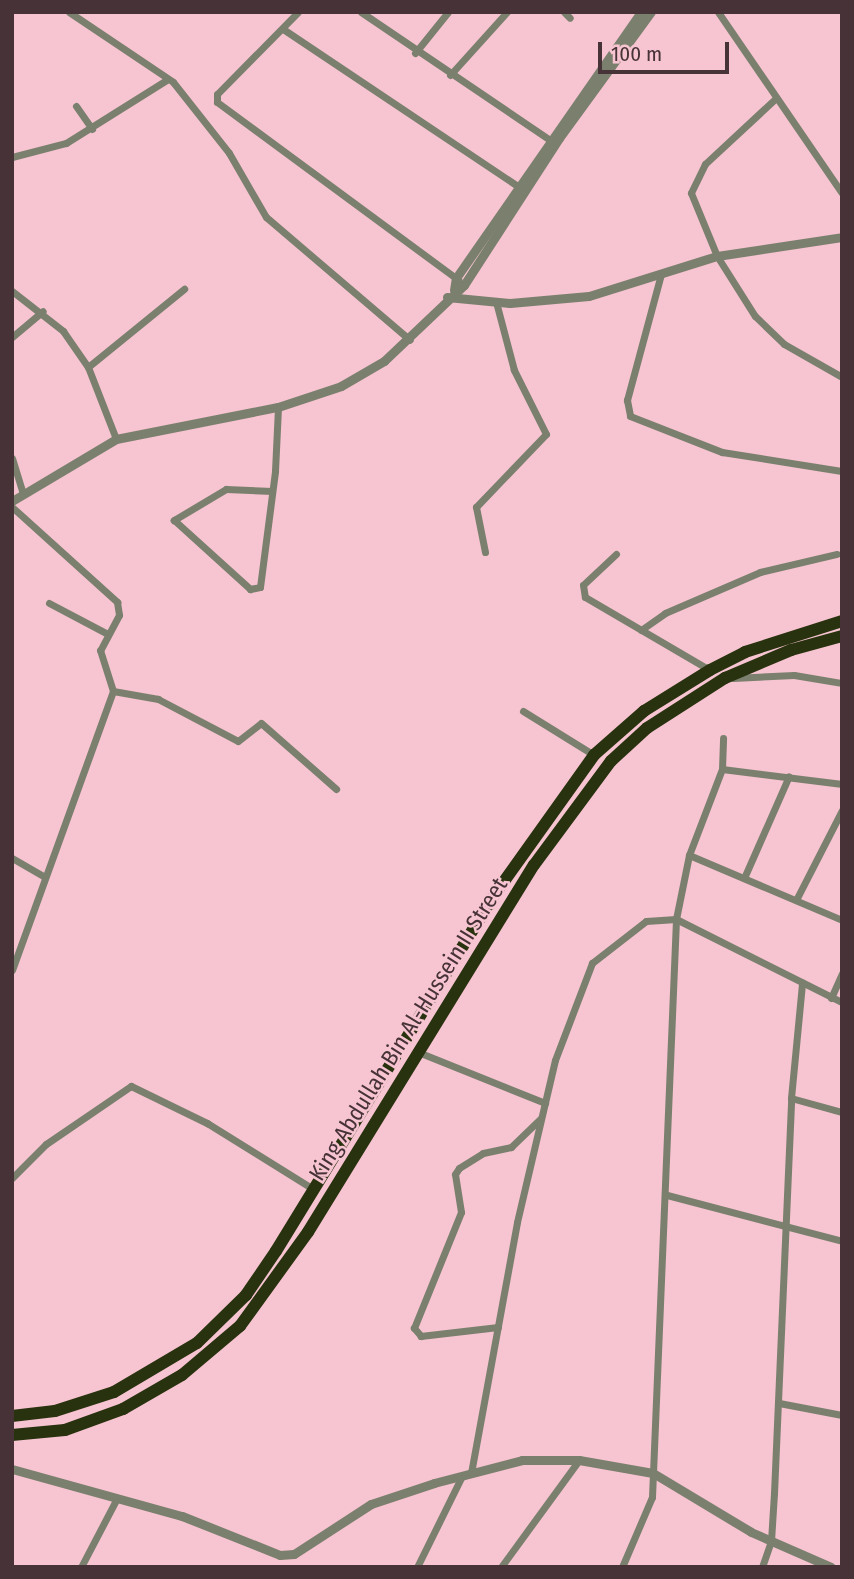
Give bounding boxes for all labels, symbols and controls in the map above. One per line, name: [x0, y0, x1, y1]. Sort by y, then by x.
scale bar: [602, 28, 733, 72]
text: 100 m: [611, 41, 662, 67]
street label: King Abdullah Bin Al-Hussein II Street: [303, 872, 513, 1186]

